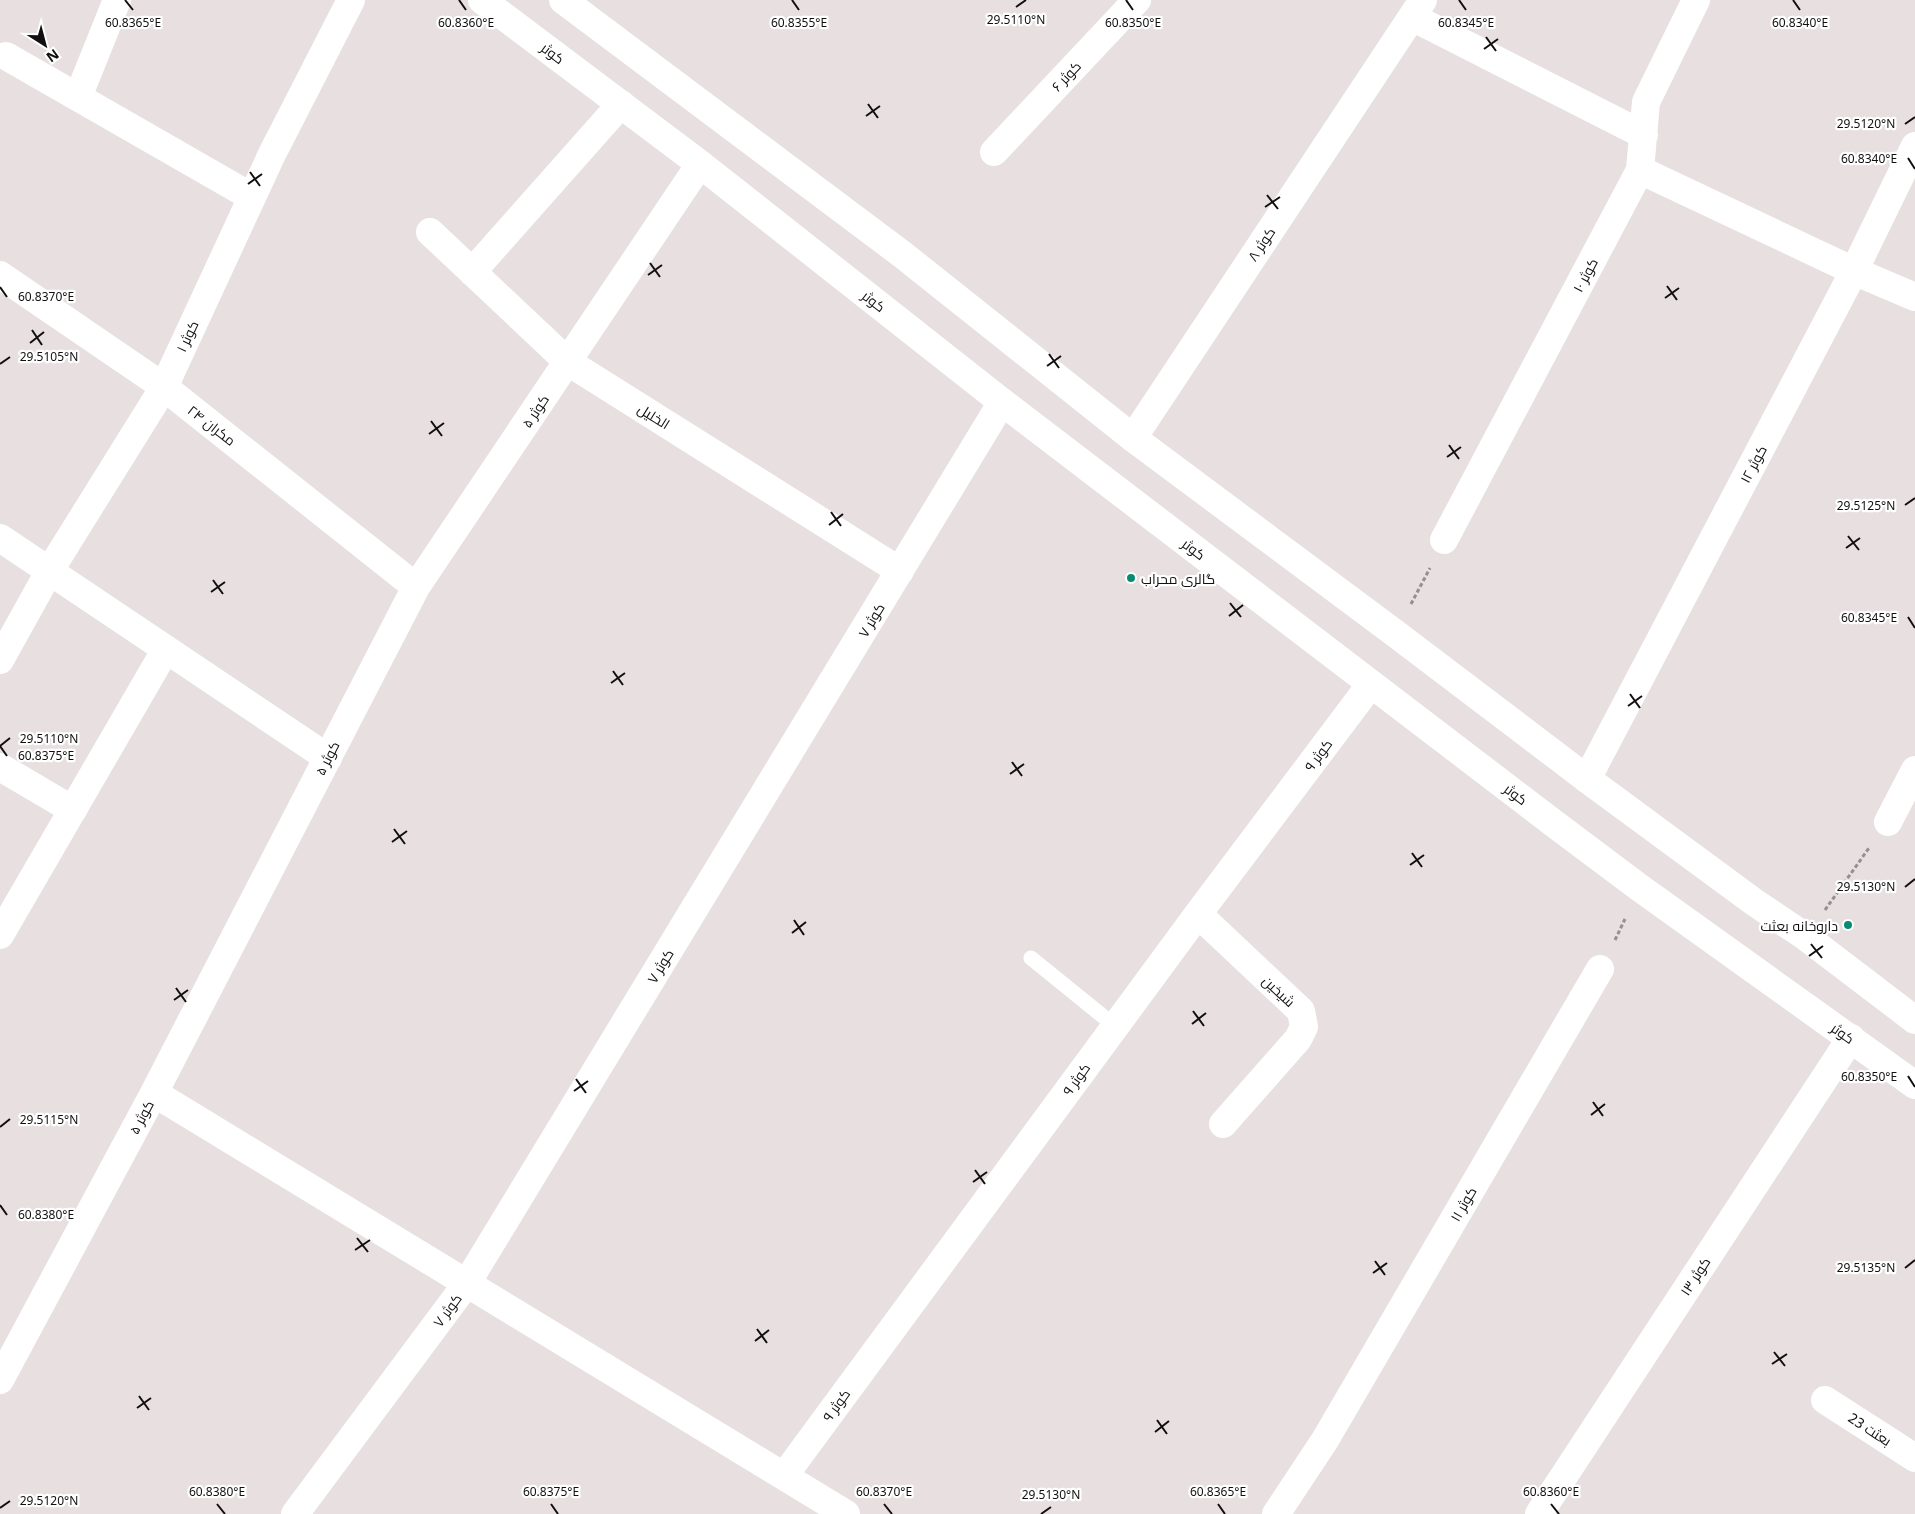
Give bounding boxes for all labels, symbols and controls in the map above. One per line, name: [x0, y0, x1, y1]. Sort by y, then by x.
text: 29.5110°N: [987, 11, 1045, 28]
text: 60.8365°E: [105, 14, 161, 31]
text: 60.8360°E: [438, 14, 494, 31]
text: 60.8355°E: [771, 14, 827, 31]
text: 60.8350°E: [1105, 14, 1161, 31]
text: 60.8345°E: [1438, 14, 1494, 31]
text: 60.8340°E: [1772, 14, 1828, 31]
north arrow: [20, 20, 70, 70]
street label: کوثر: [537, 37, 569, 68]
text: N: [43, 45, 63, 67]
street label: کوثر ۶: [1047, 57, 1085, 95]
text: 29.5120°N: [1837, 115, 1895, 132]
text: 60.8340°E: [1841, 150, 1897, 167]
street label: کوثر ۸: [1243, 223, 1279, 265]
street label: کوثر ۱۰: [1568, 255, 1602, 295]
street label: کوثر: [858, 285, 890, 316]
text: 60.8370°E: [18, 288, 74, 305]
street label: کوثر ۱: [171, 317, 203, 355]
text: 29.5105°N: [20, 348, 78, 365]
street label: کوثر ۵: [517, 391, 553, 431]
street label: الخلیل: [634, 399, 674, 433]
street label: مکران ۲۴: [184, 400, 240, 450]
street label: کوثر ۱۲: [1735, 442, 1771, 486]
text: 29.5125°N: [1837, 497, 1895, 514]
street label: کوثر: [1178, 533, 1210, 564]
place label: گالری محراب: [1141, 569, 1215, 588]
marker: گالری محراب: [1125, 572, 1137, 584]
street label: کوثر ۷: [853, 599, 889, 641]
text: 60.8345°E: [1841, 609, 1897, 626]
text: 29.5110°N: [20, 730, 78, 747]
street label: کوثر ۹: [1300, 735, 1336, 775]
street label: کوثر ۵: [310, 738, 344, 778]
text: 60.8375°E: [18, 747, 74, 764]
street label: کوثر: [1500, 778, 1532, 809]
text: 29.5130°N: [1837, 878, 1895, 895]
place label: داروخانه بعثت: [1761, 916, 1838, 935]
marker: داروخانه بعثت: [1842, 919, 1854, 931]
street label: کوثر ۷: [642, 945, 678, 987]
street label: شیخین: [1259, 971, 1299, 1011]
street label: کوثر: [1827, 1018, 1859, 1048]
street label: کوثر ۹: [1058, 1059, 1094, 1099]
text: 60.8350°E: [1841, 1068, 1897, 1085]
street label: کوثر ۵: [124, 1097, 158, 1137]
text: 29.5115°N: [20, 1111, 78, 1128]
street label: کوثر ۱۱: [1446, 1183, 1480, 1225]
text: 60.8380°E: [18, 1206, 74, 1223]
street label: کوثر ۱۳: [1676, 1253, 1714, 1299]
text: 29.5135°N: [1837, 1259, 1895, 1276]
street label: کوثر ۷: [428, 1289, 466, 1331]
street label: کوثر ۹: [818, 1385, 854, 1425]
street label: بعثت 23: [1845, 1408, 1895, 1450]
text: 60.8380°E: [189, 1483, 245, 1500]
text: 60.8375°E: [523, 1483, 579, 1500]
text: 60.8370°E: [856, 1483, 912, 1500]
text: 60.8365°E: [1190, 1483, 1246, 1500]
text: 60.8360°E: [1523, 1483, 1579, 1500]
text: 29.5130°N: [1022, 1486, 1080, 1503]
text: 29.5120°N: [20, 1492, 78, 1509]

